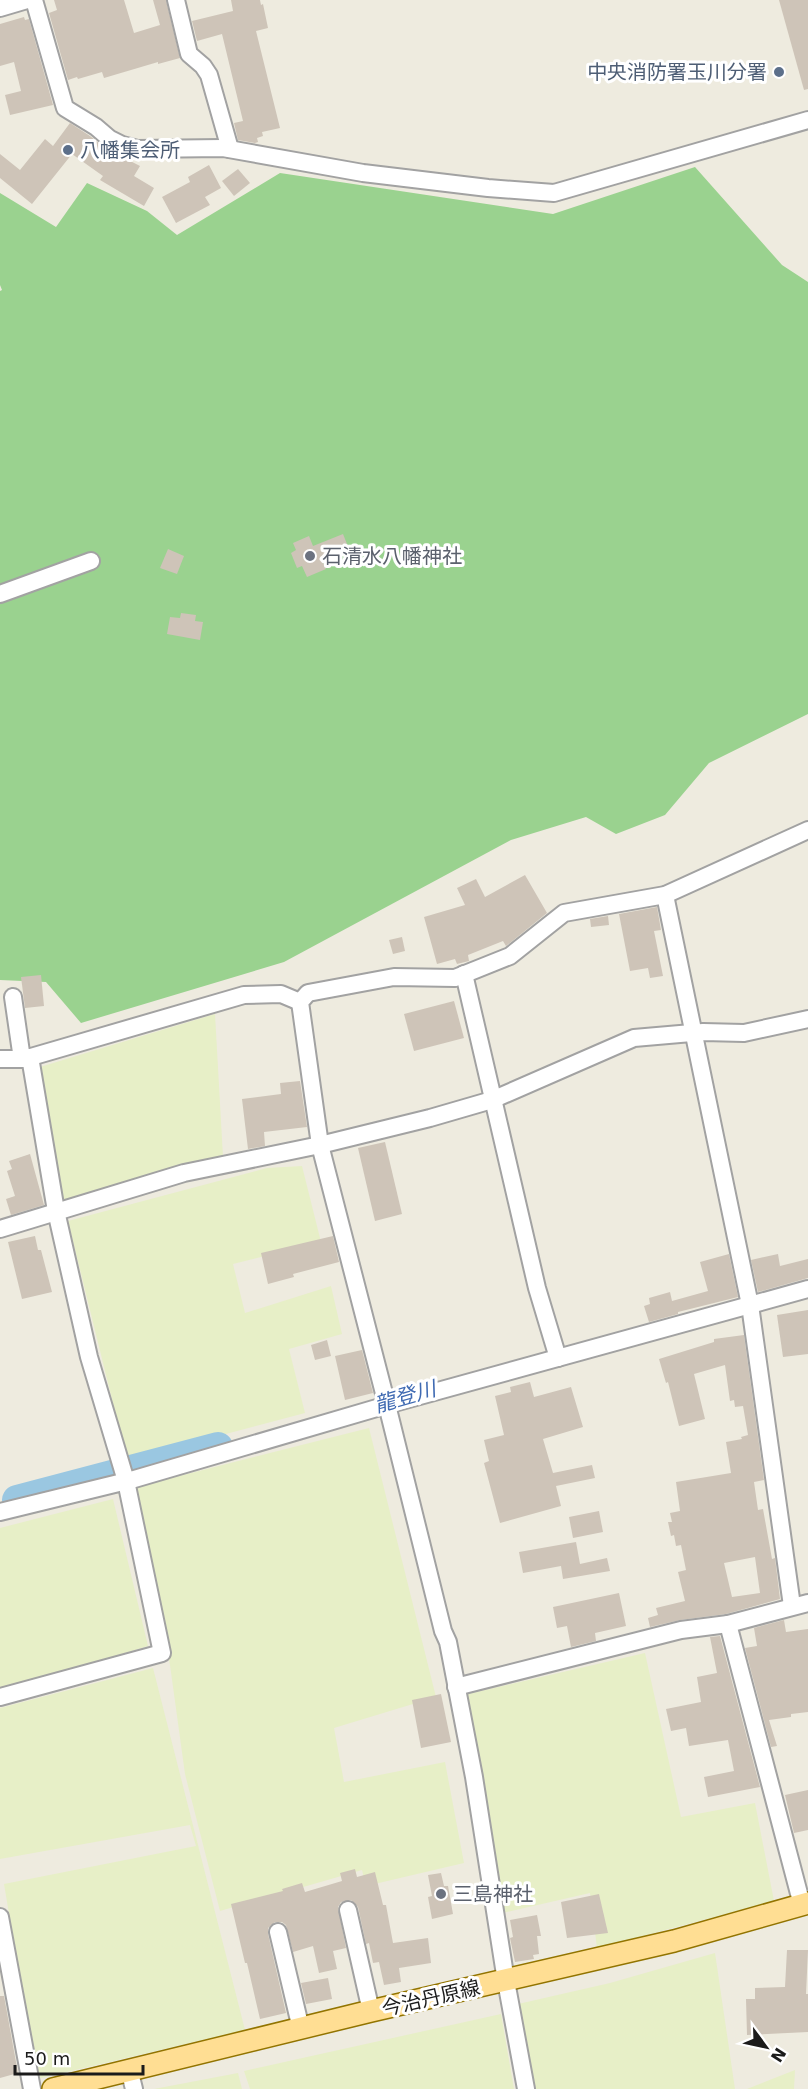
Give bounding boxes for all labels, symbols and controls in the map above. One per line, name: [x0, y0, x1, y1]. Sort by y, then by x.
place label: 中央消防署玉川分署: [587, 60, 767, 84]
marker: 中央消防署玉川分署: [772, 65, 786, 79]
place label: 八幡集会所: [80, 138, 180, 162]
marker: 八幡集会所: [61, 143, 75, 157]
place label: 石清水八幡神社: [322, 544, 462, 568]
marker: 石清水八幡神社: [303, 549, 317, 563]
water label: 龍登川: [371, 1376, 441, 1417]
place label: 三島神社: [453, 1882, 533, 1906]
marker: 三島神社: [434, 1887, 448, 1901]
street label: 今治丹原線: [380, 1975, 482, 2021]
north arrow: [736, 2017, 796, 2077]
scale bar: [15, 2038, 142, 2076]
text: N: [767, 2044, 790, 2066]
text: 50 m: [24, 2048, 70, 2069]

